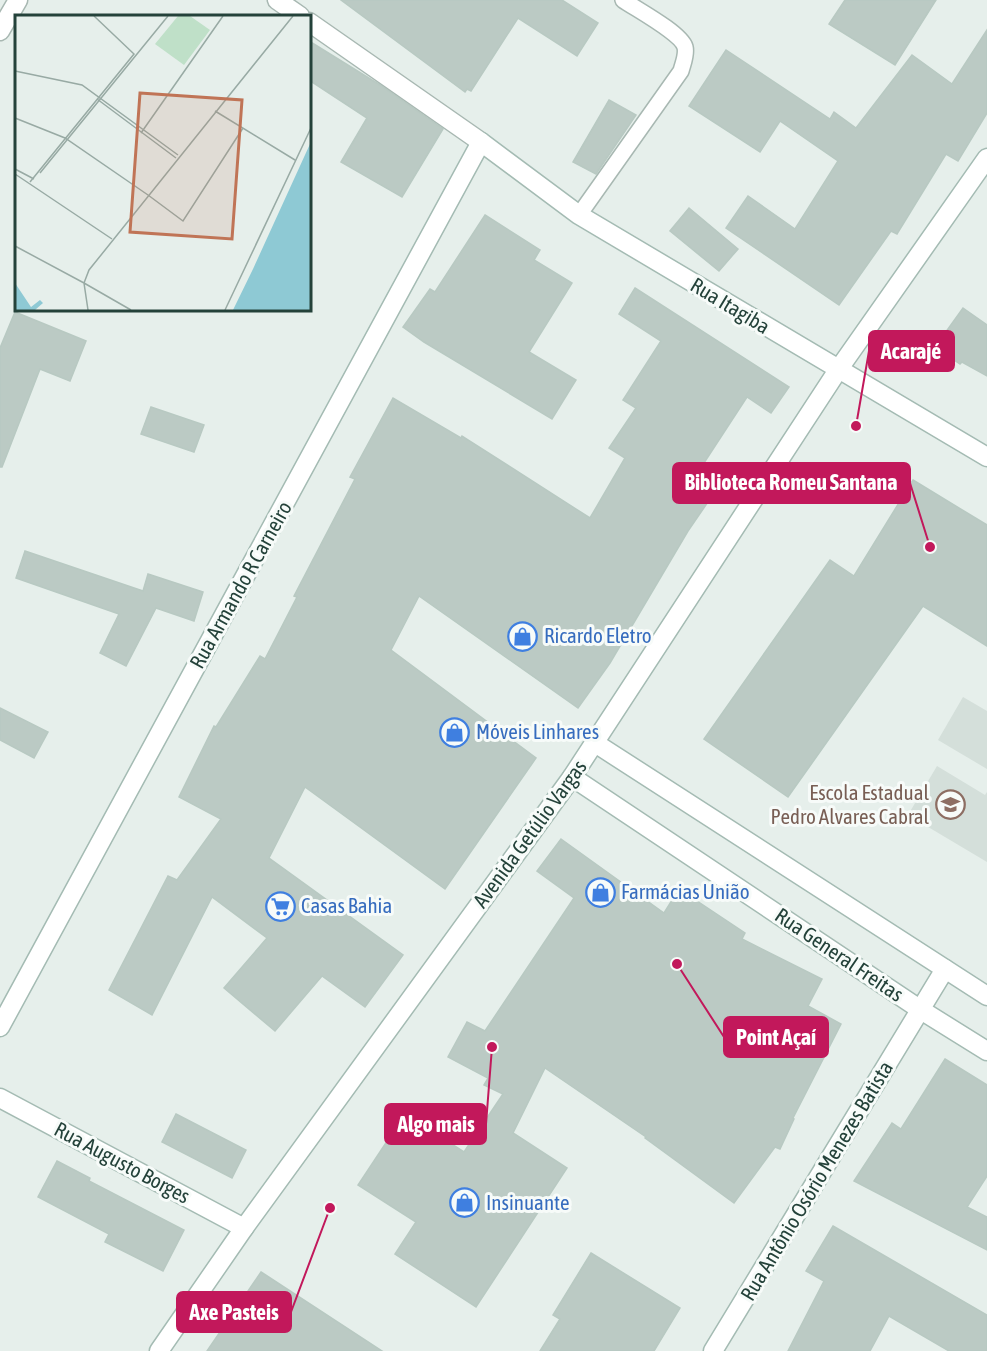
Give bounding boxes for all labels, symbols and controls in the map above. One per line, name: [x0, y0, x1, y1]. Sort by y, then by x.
inset map: [15, 15, 310, 310]
street label: Rua Itagiba: [687, 272, 774, 338]
callout: Acarajé: [869, 331, 954, 371]
text: Acarajé: [880, 338, 941, 364]
callout: Biblioteca Romeu Santana: [673, 463, 910, 503]
text: Biblioteca Romeu Santana: [685, 469, 897, 495]
street label: Rua Armando R Carneiro: [184, 497, 296, 672]
shop icon: Ricardo Eletro: [507, 620, 539, 652]
place label: Ricardo Eletro: [544, 623, 652, 647]
shop icon: Móveis Linhares: [439, 716, 471, 748]
place label: Móveis Linhares: [476, 719, 599, 743]
street label: Avenida Getúlio Vargas: [468, 755, 591, 912]
place label: Escola Estadual Pedro Alvares Cabral: [770, 780, 929, 828]
school or university icon: Escola Estadual Pedro Alvares Cabral: [934, 789, 966, 821]
shop icon: Farmácias União: [584, 876, 616, 908]
place label: Farmácias União: [621, 879, 750, 903]
supermarket icon: Casas Bahia: [264, 890, 296, 922]
place label: Casas Bahia: [301, 893, 392, 917]
street label: Rua General Freitas: [771, 902, 908, 1006]
callout: Point Açaí: [724, 1017, 828, 1057]
text: Point Açaí: [736, 1024, 817, 1050]
street label: Rua Antônio Osório Menezes Batista: [735, 1056, 897, 1304]
callout: Algo mais: [385, 1104, 486, 1144]
text: Algo mais: [396, 1111, 475, 1137]
street label: Rua Augusto Borges: [51, 1116, 194, 1208]
shop icon: Insinuante: [449, 1187, 481, 1219]
place label: Insinuante: [486, 1190, 569, 1214]
callout: Axe Pasteis: [177, 1292, 291, 1332]
text: Axe Pasteis: [188, 1299, 279, 1325]

